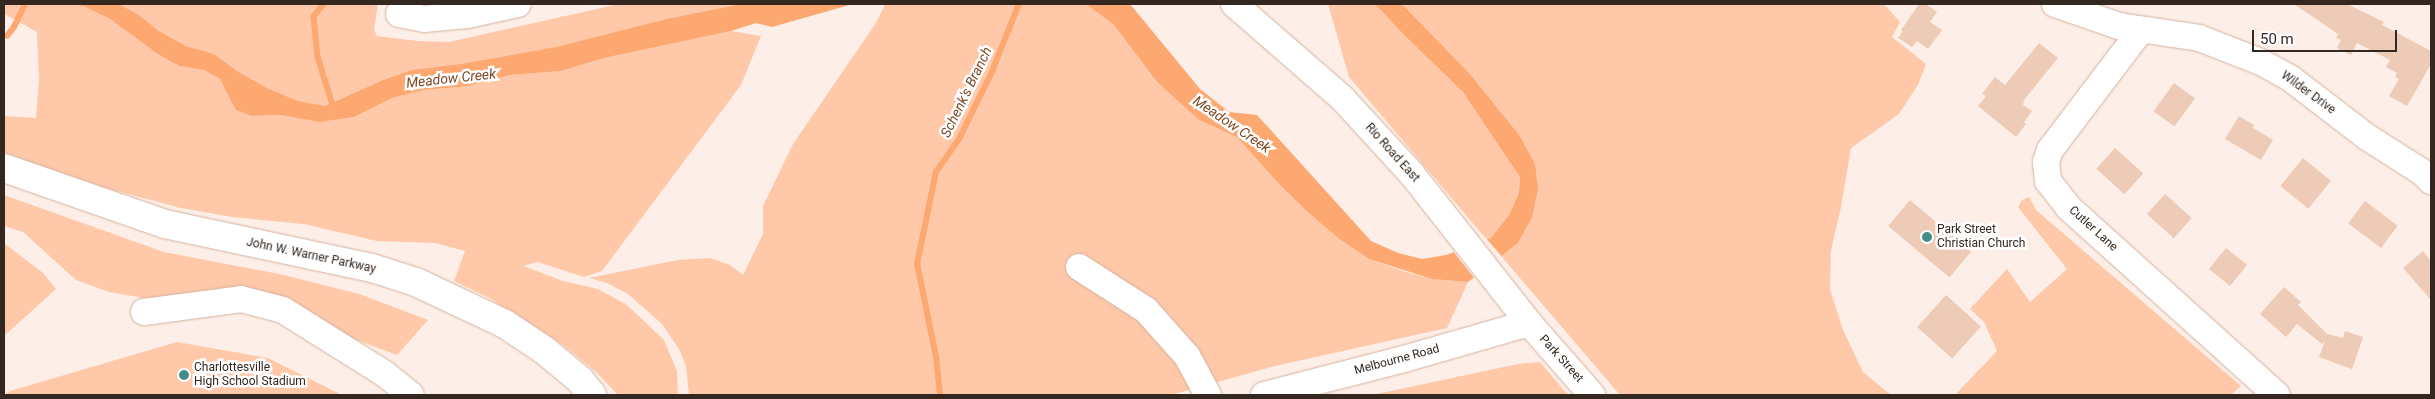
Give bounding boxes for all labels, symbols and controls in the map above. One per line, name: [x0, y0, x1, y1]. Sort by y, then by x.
scale bar: [2255, 20, 2400, 52]
text: 50 m: [2260, 30, 2294, 48]
water label: Schenk's Branch: [937, 44, 995, 140]
water label: Meadow Creek: [405, 65, 497, 91]
street label: Wilder Drive: [2278, 68, 2338, 118]
water label: Meadow Creek: [1190, 92, 1274, 156]
street label: Rio Road East: [1362, 121, 1422, 185]
street label: Cutler Lane: [2066, 203, 2120, 255]
place label: Park Street Christian Church: [1937, 223, 2025, 251]
marker: Park Street Christian Church: [1921, 231, 1933, 243]
street label: John W. Warner Parkway: [245, 235, 377, 277]
street label: Park Street: [1536, 332, 1586, 386]
street label: Melbourne Road: [1353, 342, 1441, 378]
place label: Charlottesville High School Stadium: [194, 361, 306, 389]
marker: Charlottesville High School Stadium: [178, 369, 190, 381]

